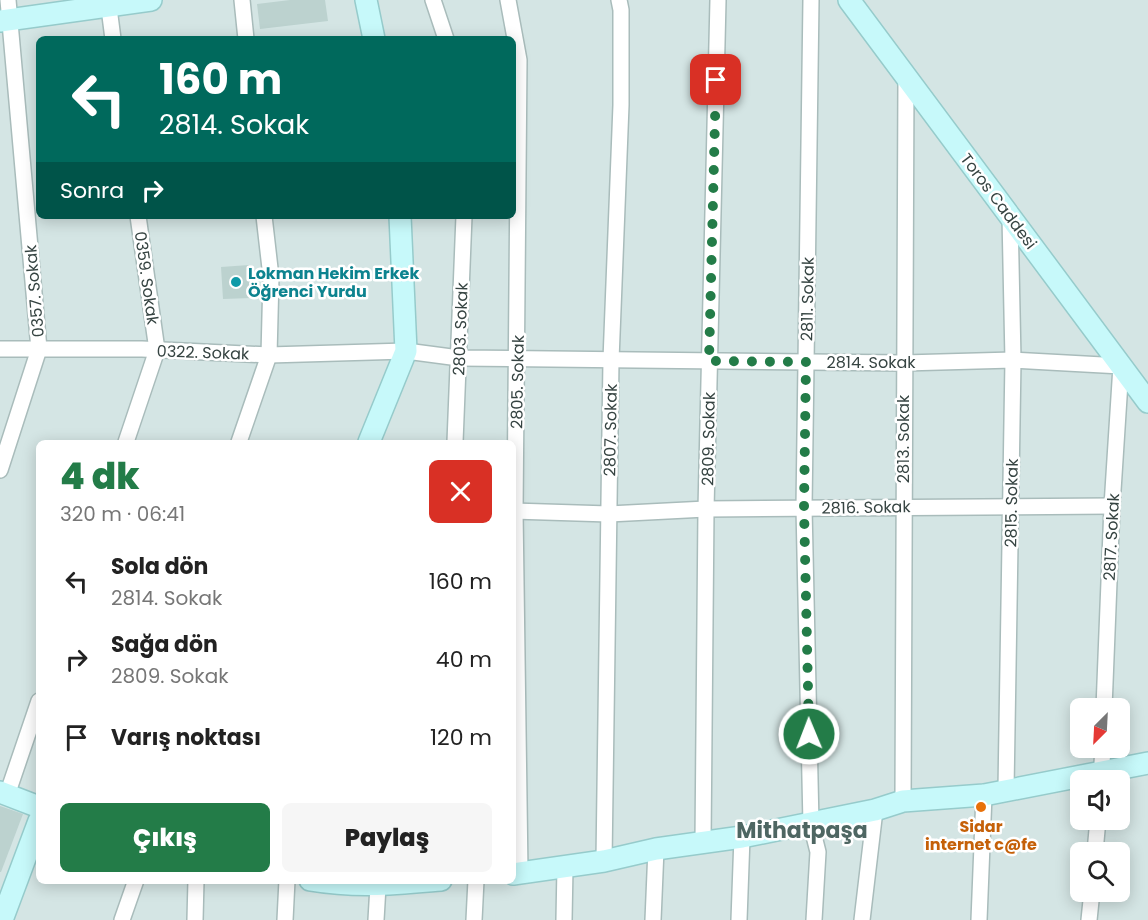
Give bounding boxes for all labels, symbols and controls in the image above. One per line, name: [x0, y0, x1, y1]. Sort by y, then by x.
text: 160 m: [159, 50, 282, 109]
pin: [690, 54, 741, 105]
icon: left: [60, 60, 138, 138]
icon: arrive: [699, 63, 732, 96]
text: 2814. Sokak: [159, 106, 309, 143]
street label: Toros Caddesi: [955, 149, 1042, 254]
icon: right: [136, 174, 169, 207]
text: Sonra: [60, 175, 124, 206]
street label: 0359. Sokak: [129, 230, 165, 327]
street label: 0357. Sokak: [19, 243, 50, 338]
street label: 2811. Sokak: [795, 256, 820, 341]
place label: Lokman Hekim Erkek Öğrenci Yurdu: [248, 262, 419, 303]
marker: Lokman Hekim Erkek Öğrenci Yurdu: [229, 275, 243, 289]
street label: 2803. Sokak: [447, 281, 474, 376]
street label: 2805. Sokak: [505, 334, 530, 429]
street label: 0322. Sokak: [156, 339, 250, 366]
street label: 2814. Sokak: [826, 351, 916, 374]
street label: 2807. Sokak: [598, 383, 623, 477]
street label: 2809. Sokak: [696, 391, 721, 486]
street label: 2813. Sokak: [892, 394, 915, 483]
text: 4 dk: [60, 451, 140, 502]
street label: 2815. Sokak: [999, 458, 1024, 548]
button: close: [429, 460, 492, 523]
street label: 2817. Sokak: [1098, 492, 1125, 581]
street label: 2816. Sokak: [821, 495, 912, 520]
text: 320 m · 06:41: [60, 500, 185, 528]
text: Sola dön: [111, 551, 208, 582]
icon: left: [60, 565, 93, 598]
text: 160 m: [429, 566, 492, 597]
text: 2814. Sokak: [111, 584, 222, 612]
text: Sağa dön: [111, 629, 218, 660]
icon: right: [60, 643, 93, 676]
text: 40 m: [436, 644, 492, 675]
text: 2809. Sokak: [111, 662, 228, 690]
north arrow: [1070, 698, 1130, 758]
map controls: [1070, 698, 1130, 902]
position arrow: [777, 702, 841, 766]
icon: arrive: [60, 721, 93, 754]
text: Varış noktası: [111, 722, 261, 753]
text: 120 m: [430, 722, 492, 753]
button: sound: [1070, 770, 1130, 830]
marker: Sidar internet c@fe: [974, 800, 988, 814]
button: Çıkış: [60, 803, 270, 872]
button: Paylaş: [282, 803, 492, 872]
district label: Mithatpaşa: [736, 815, 868, 846]
place label: Sidar internet c@fe: [925, 815, 1037, 856]
button: search: [1070, 842, 1130, 902]

